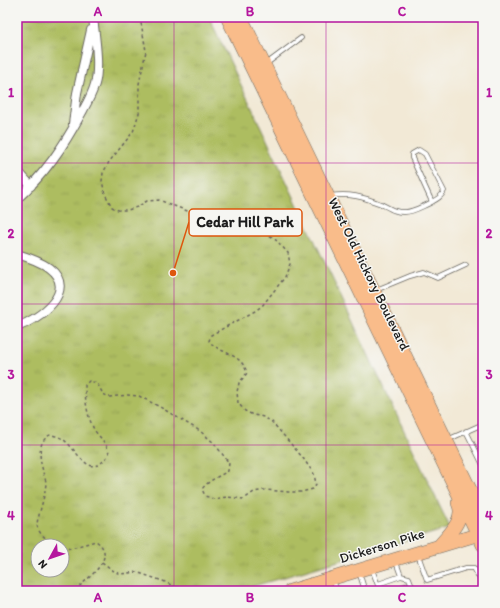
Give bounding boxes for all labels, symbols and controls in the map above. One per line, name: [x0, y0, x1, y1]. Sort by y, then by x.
text: A: [93, 4, 103, 19]
text: B: [246, 4, 255, 19]
text: C: [398, 4, 407, 19]
text: 1: [8, 85, 14, 100]
text: 1: [486, 85, 492, 100]
street label: West Old Hickory Boulevard: [324, 195, 414, 354]
callout: Cedar Hill Park: [189, 209, 302, 236]
text: Cedar Hill Park: [196, 213, 294, 231]
text: 2: [8, 226, 15, 241]
text: 2: [486, 226, 493, 241]
text: 3: [7, 367, 15, 382]
text: 3: [485, 367, 493, 382]
text: 4: [7, 508, 15, 523]
text: 4: [485, 508, 493, 523]
street label: Dickerson Pike: [337, 525, 427, 567]
north arrow: [30, 538, 70, 578]
text: N: [35, 557, 50, 571]
text: A: [93, 590, 103, 605]
text: B: [246, 590, 255, 605]
text: C: [398, 590, 407, 605]

